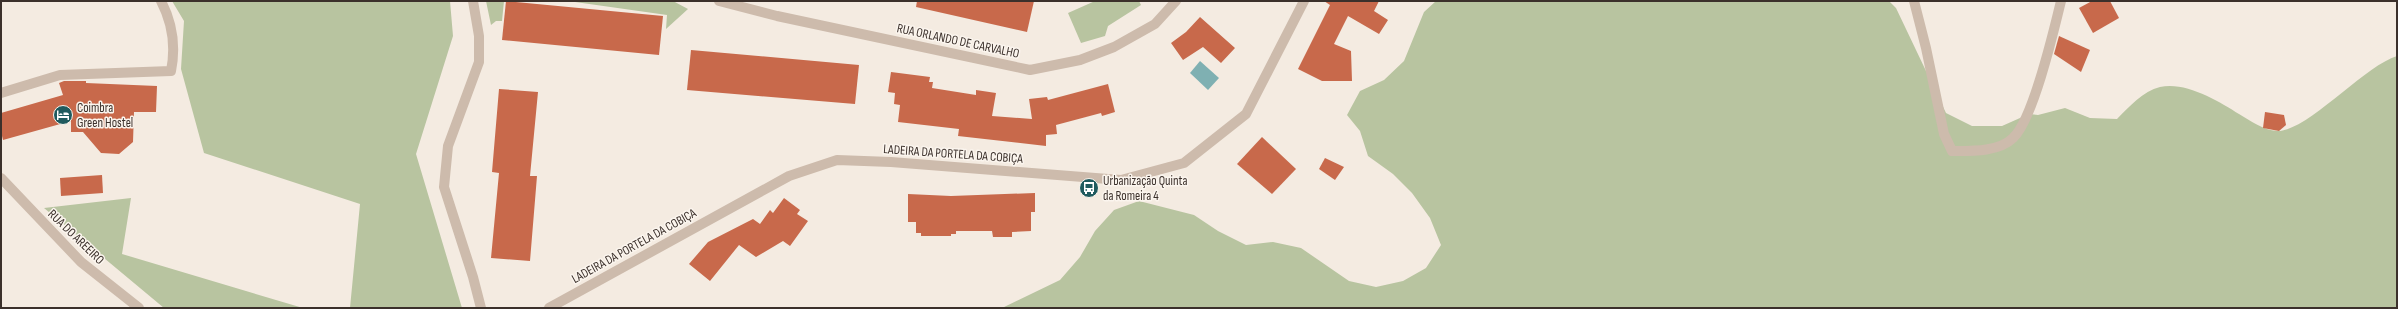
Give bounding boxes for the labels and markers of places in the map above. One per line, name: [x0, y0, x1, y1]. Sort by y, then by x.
place label: Coimbra Green Hostel: [77, 100, 133, 131]
hotel icon: Coimbra Green Hostel: [52, 104, 74, 126]
place label: Urbanização Quinta da Romeira 4: [1103, 173, 1188, 204]
bus stop icon: Urbanização Quinta da Romeira 4: [1078, 177, 1100, 199]

